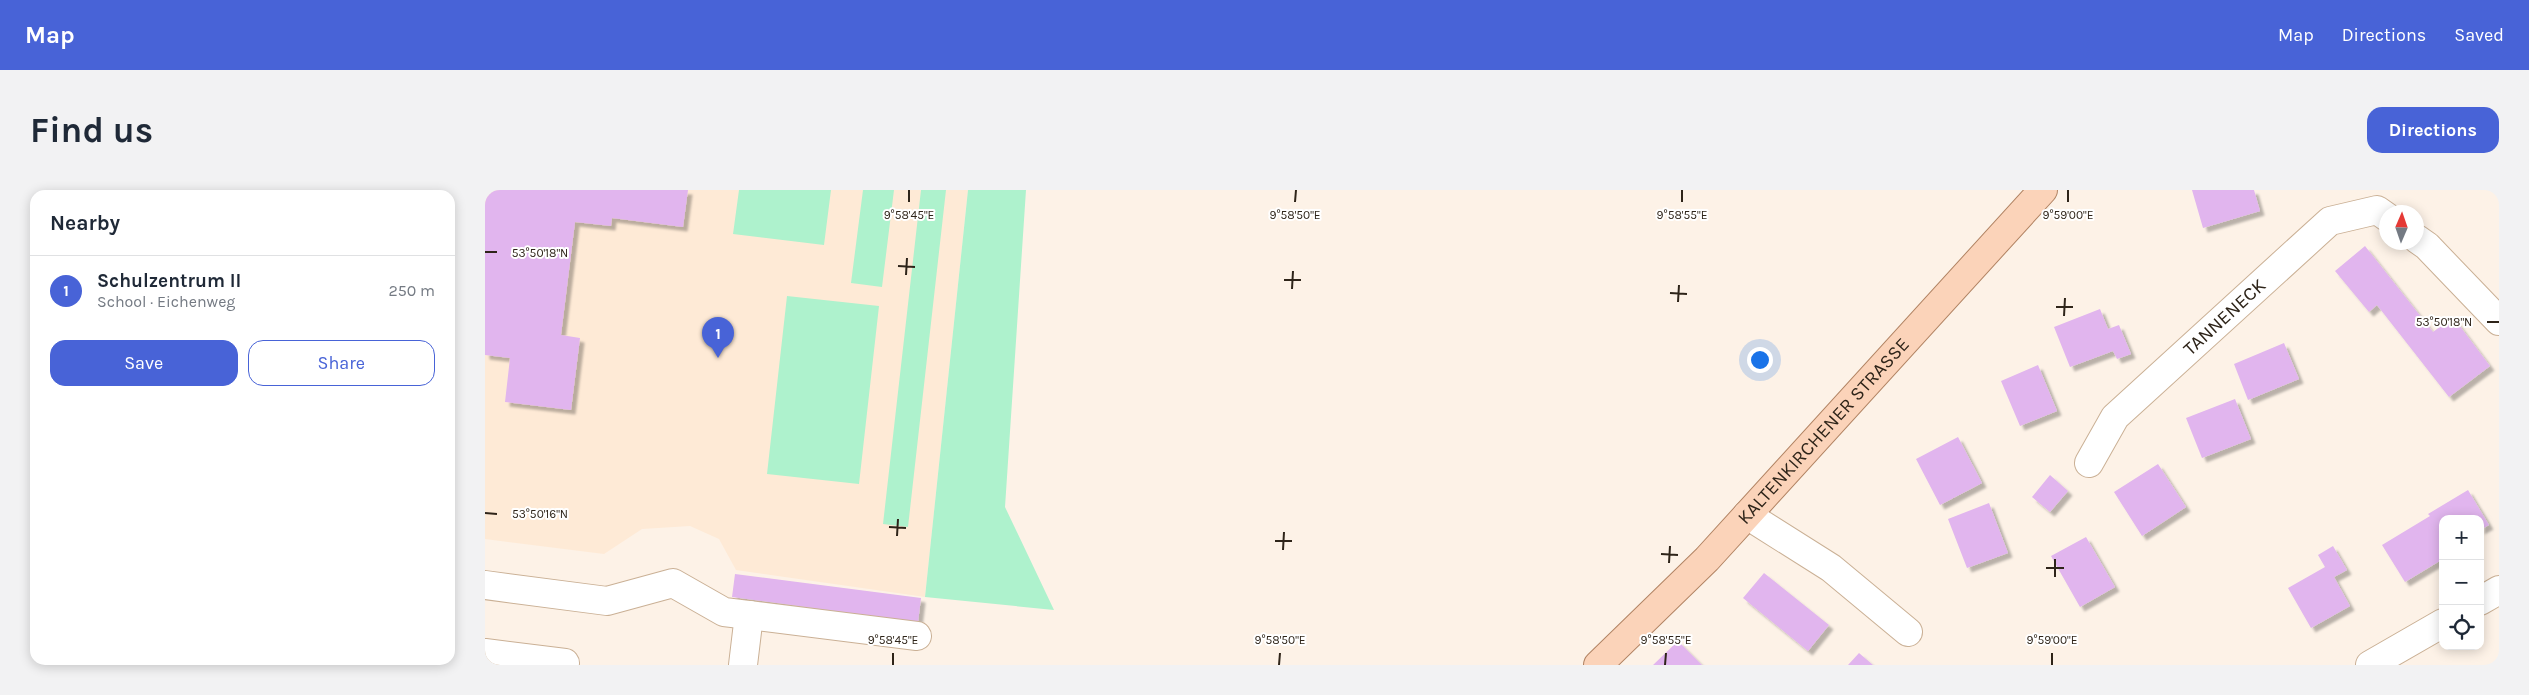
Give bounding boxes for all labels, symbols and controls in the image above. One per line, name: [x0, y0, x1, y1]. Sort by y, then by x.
text: Map: [25, 21, 75, 49]
text: Map: [2278, 24, 2314, 46]
text: Directions: [2342, 24, 2426, 46]
text: Saved: [2454, 24, 2504, 46]
button: Directions: [2367, 107, 2499, 153]
text: Find us: [30, 110, 153, 151]
north arrow: [2379, 205, 2424, 250]
text: 9°58'45"E: [884, 208, 934, 222]
text: 9°58'50"E: [1269, 208, 1321, 222]
text: 9°58'55"E: [1657, 208, 1707, 222]
text: 9°59'00"E: [2042, 208, 2094, 222]
text: Nearby: [50, 211, 120, 235]
text: 53°50'18"N: [512, 246, 568, 260]
text: Schulzentrum II: [97, 270, 241, 292]
street label: TANNENECK: [2179, 274, 2270, 360]
text: 1: [63, 281, 69, 300]
text: 250 m: [388, 281, 435, 300]
text: School · Eichenweg: [97, 292, 235, 311]
text: 53°50'18"N: [2416, 315, 2472, 329]
pin: 1: [702, 317, 734, 358]
street label: KALTENKIRCHENER STRASSE: [1733, 333, 1914, 529]
button: Save: [50, 340, 238, 386]
button: Share: [248, 340, 435, 386]
your location: [1747, 347, 1773, 373]
text: 53°50'16"N: [512, 507, 568, 521]
map controls: [2439, 515, 2484, 650]
button: +: [2439, 515, 2484, 560]
button: −: [2439, 560, 2484, 605]
button: locate: [2439, 605, 2484, 650]
text: 9°58'45"E: [868, 633, 918, 647]
text: 9°58'50"E: [1254, 633, 1306, 647]
text: 9°58'55"E: [1641, 633, 1691, 647]
text: 9°59'00"E: [2026, 633, 2078, 647]

